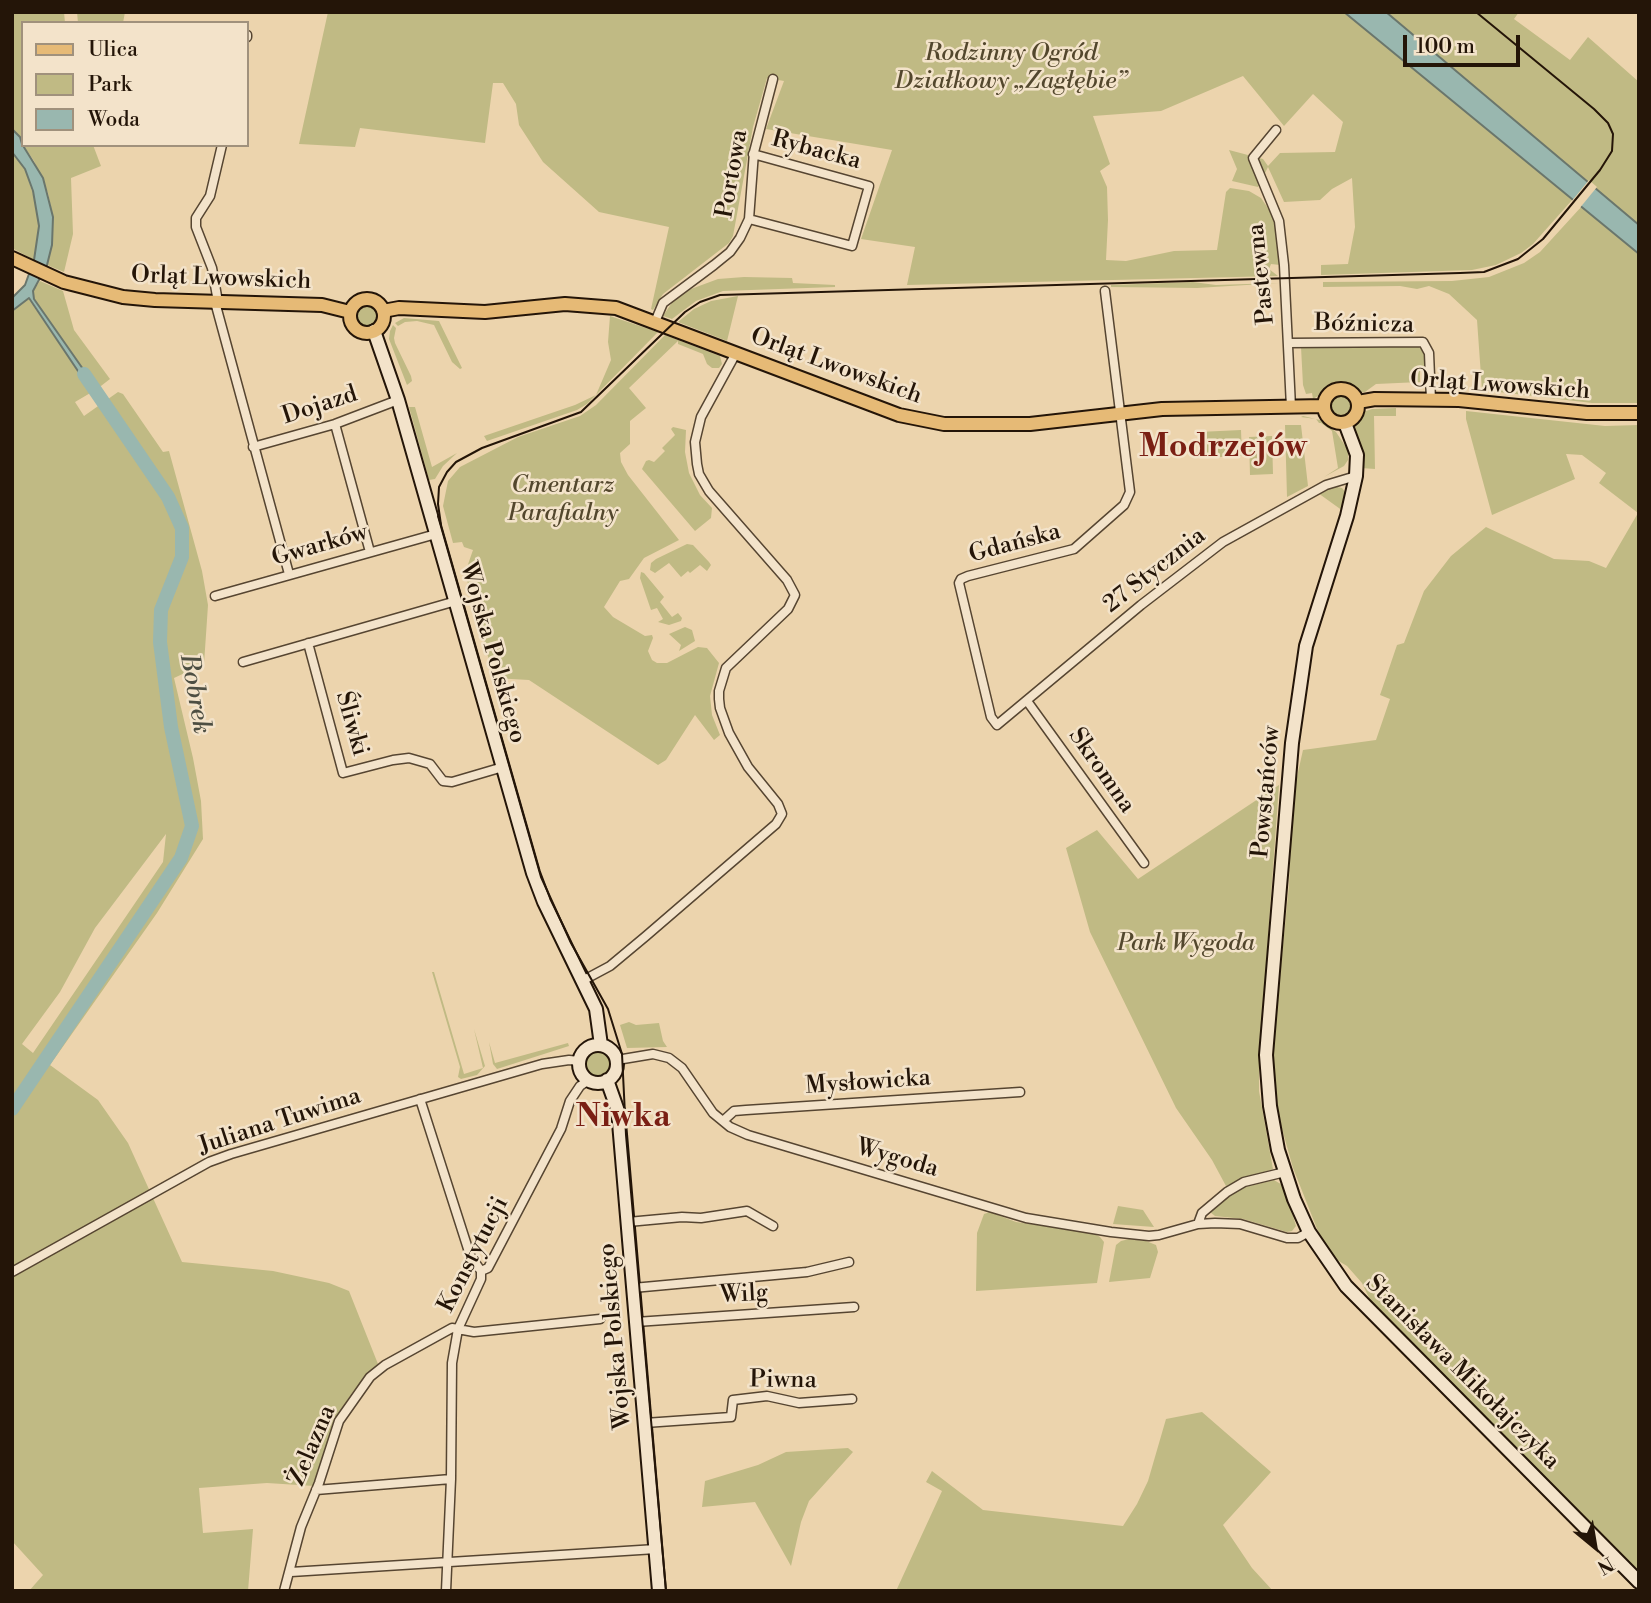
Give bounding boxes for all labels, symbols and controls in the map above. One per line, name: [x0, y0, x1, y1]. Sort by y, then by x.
legend: [21, 21, 248, 147]
scale bar: [1406, 21, 1523, 65]
text: 100 m: [1416, 34, 1475, 60]
text: Ulica: [88, 37, 138, 63]
park label: Rodzinny Ogród Działkowy „Zagłębie”: [895, 40, 1127, 96]
text: Park: [88, 72, 132, 98]
text: Woda: [88, 107, 140, 133]
street label: Rybacka: [768, 125, 864, 177]
street label: Portowa: [711, 127, 755, 221]
street label: Pastewna: [1242, 222, 1282, 326]
street label: Orląt Lwowskich: [130, 261, 312, 297]
street label: Bóźnicza: [1314, 310, 1414, 340]
street label: Orląt Lwowskich: [746, 323, 926, 411]
street label: Orląt Lwowskich: [1409, 365, 1591, 407]
street label: Dojazd: [279, 380, 361, 432]
district label: Modrzejów: [1139, 429, 1307, 467]
park label: Cmentarz Parafialny: [508, 472, 618, 528]
street label: Gdańska: [966, 518, 1064, 570]
street label: Gwarków: [269, 519, 371, 573]
street label: 27 Stycznia: [1098, 522, 1212, 620]
street label: Wojska Polskiego: [452, 559, 532, 747]
water label: Bobrek: [172, 652, 216, 736]
street label: Śliwki: [328, 688, 374, 760]
street label: Skromna: [1061, 723, 1141, 819]
street label: Powstańców: [1247, 725, 1287, 859]
park label: Park Wygoda: [1117, 930, 1255, 958]
street label: Mysłowicka: [804, 1064, 932, 1102]
street label: Juliana Tuwima: [195, 1082, 365, 1162]
district label: Niwka: [575, 1099, 671, 1137]
street label: Wygoda: [853, 1134, 941, 1184]
street label: Konstytucji: [433, 1192, 515, 1318]
street label: Wojska Polskiego: [594, 1242, 638, 1430]
street label: Stanisława Mikołajczyka: [1359, 1270, 1565, 1476]
street label: Wilg: [719, 1279, 769, 1311]
street label: Piwna: [749, 1366, 817, 1396]
street label: Żelazna: [283, 1401, 343, 1491]
north arrow: [1560, 1512, 1630, 1582]
text: N: [1593, 1551, 1618, 1579]

